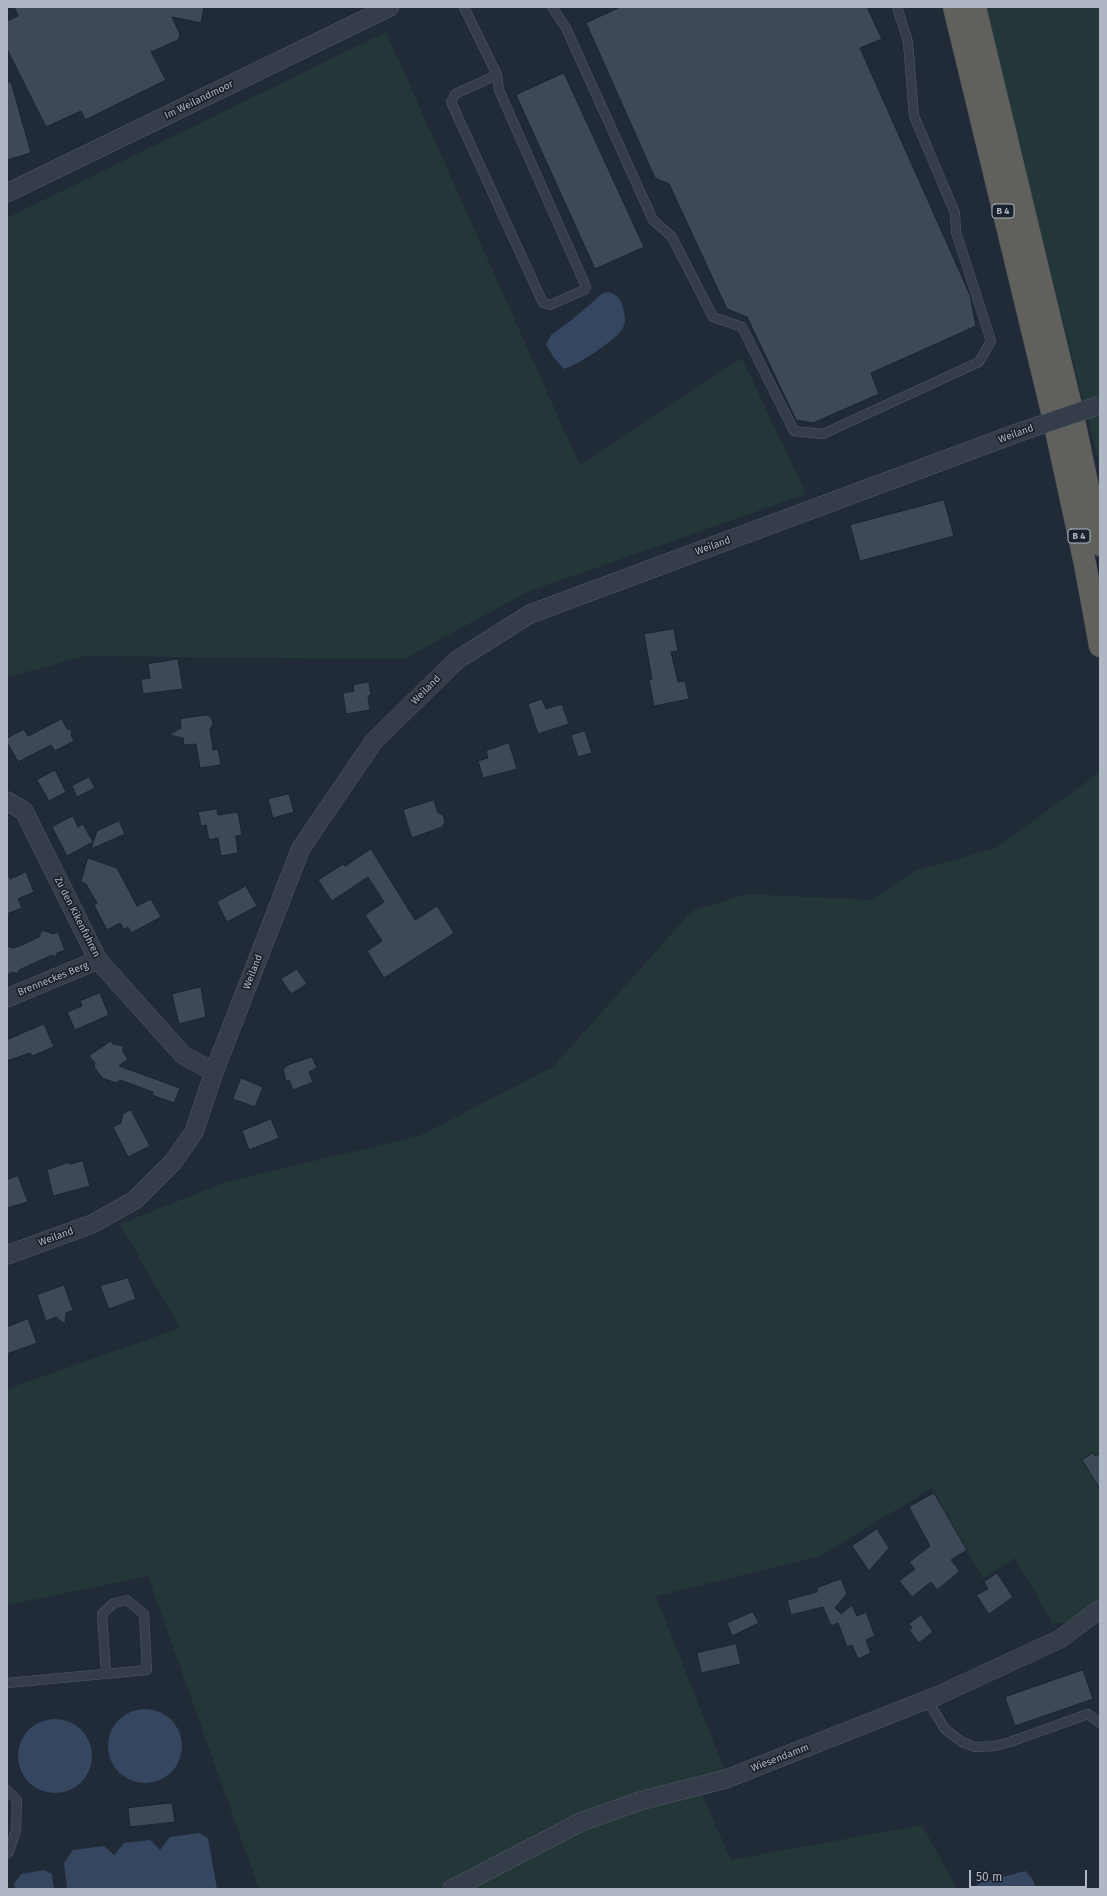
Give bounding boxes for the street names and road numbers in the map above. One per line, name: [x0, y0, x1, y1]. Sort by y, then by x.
street label: Im Weilandmoor: [163, 78, 235, 122]
road number: B 4: [992, 204, 1014, 218]
street label: Weiland: [997, 422, 1035, 446]
road number: B 4: [1068, 529, 1090, 543]
street label: Weiland: [694, 534, 732, 558]
street label: Weiland: [409, 673, 443, 707]
street label: Zu den Kikenfuhren: [52, 875, 102, 959]
street label: Weiland: [241, 953, 265, 991]
street label: Brenneckes Berg: [16, 959, 90, 999]
street label: Weiland: [37, 1225, 75, 1249]
street label: Wiesendamm: [749, 1741, 811, 1775]

